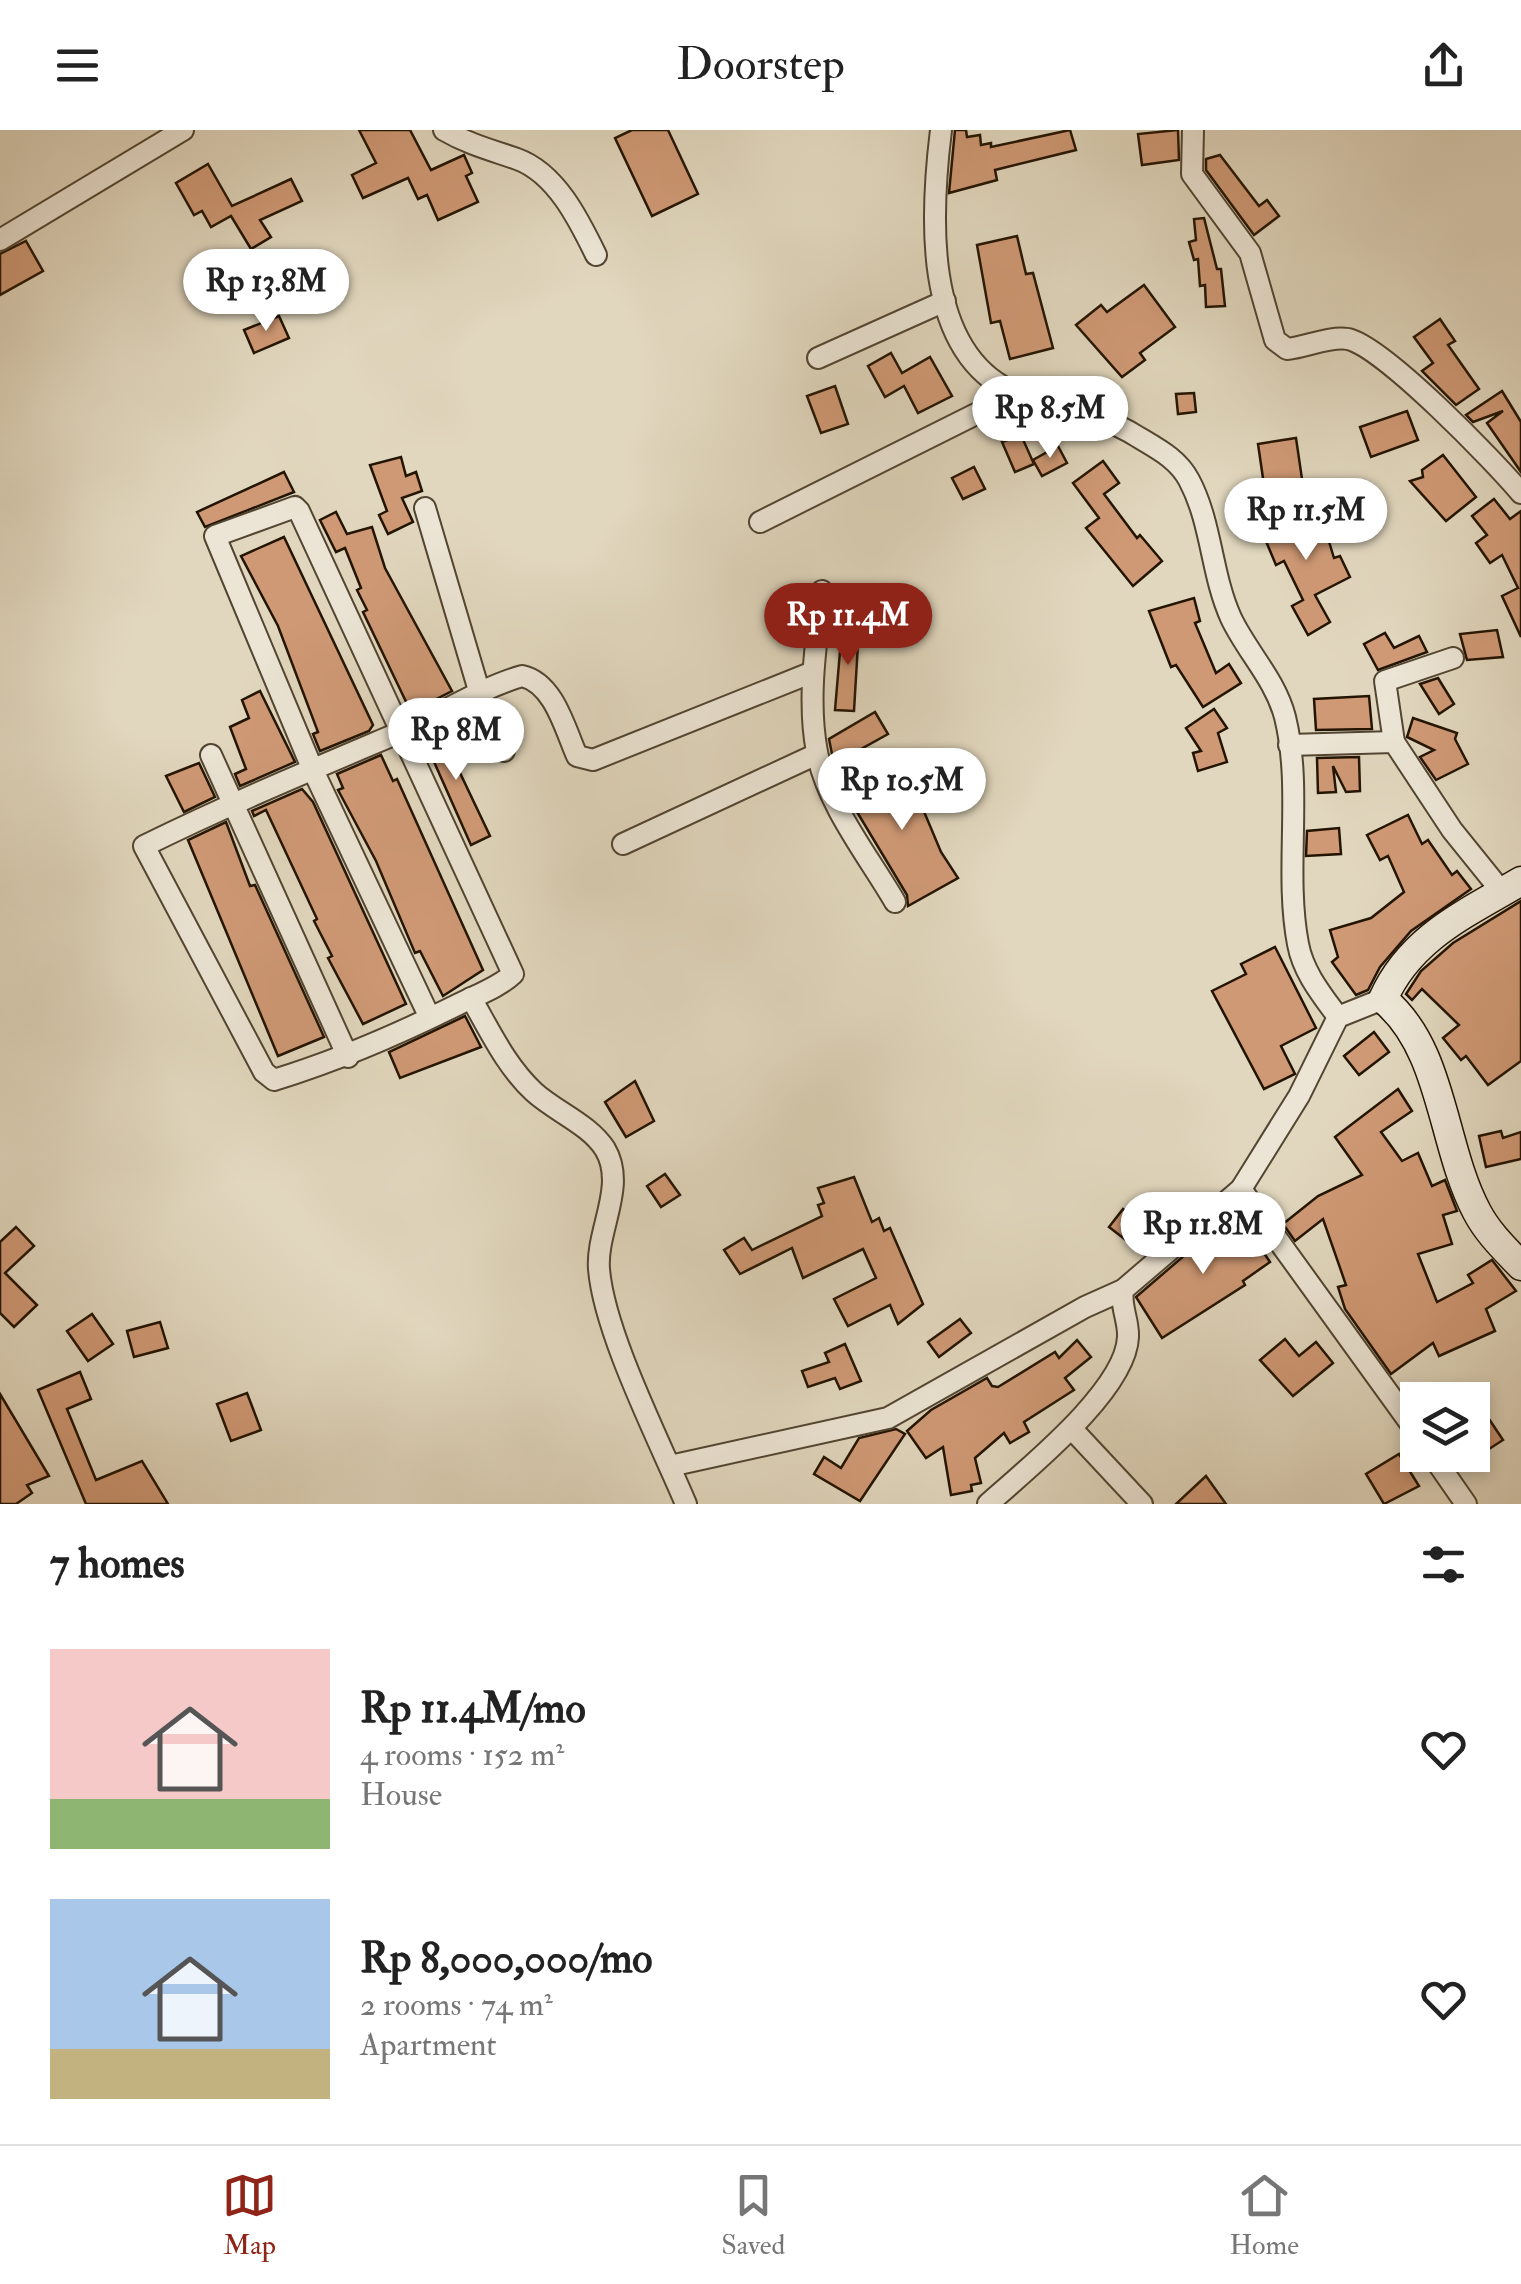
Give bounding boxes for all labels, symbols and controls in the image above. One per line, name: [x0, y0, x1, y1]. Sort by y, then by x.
text: Doorstep: [676, 37, 845, 93]
icon: menu: [50, 38, 105, 93]
icon: share: [1416, 38, 1471, 93]
pin: Rp 13.8M: [163, 249, 369, 334]
text: Rp 13.8M: [205, 261, 327, 301]
pin: Rp 8.5M: [958, 376, 1142, 461]
text: Rp 8.5M: [994, 388, 1106, 428]
pin: Rp 11.5M: [1203, 478, 1409, 563]
text: Rp 11.5M: [1246, 490, 1366, 530]
pin: Rp 11.4M: [745, 583, 951, 668]
text: Rp 11.4M: [786, 595, 910, 635]
pin: Rp 8M: [386, 698, 526, 783]
text: Rp 8M: [410, 710, 502, 750]
pin: Rp 10.5M: [799, 748, 1005, 833]
text: Rp 10.5M: [840, 760, 964, 800]
pin: Rp 11.8M: [1100, 1192, 1306, 1277]
text: Rp 11.8M: [1143, 1204, 1263, 1244]
map controls: [1400, 1382, 1490, 1472]
button: layers: [1400, 1382, 1490, 1472]
icon: filters: [1416, 1537, 1471, 1592]
text: 7 homes: [50, 1538, 185, 1590]
text: Rp 11.4M/mo: [360, 1683, 586, 1735]
icon: home: [130, 1689, 250, 1809]
icon: heart: [1416, 1722, 1471, 1777]
text: 4 rooms · 152 m²: [360, 1735, 564, 1775]
text: House: [360, 1775, 442, 1815]
text: Rp 8,000,000/mo: [360, 1933, 653, 1985]
icon: home: [130, 1939, 250, 2059]
icon: heart: [1416, 1972, 1471, 2027]
text: 2 rooms · 74 m²: [360, 1985, 553, 2025]
text: Apartment: [360, 2025, 497, 2065]
tab: Map: [222, 2168, 277, 2263]
tab: Saved: [721, 2168, 785, 2263]
tab: Home: [1229, 2168, 1299, 2263]

